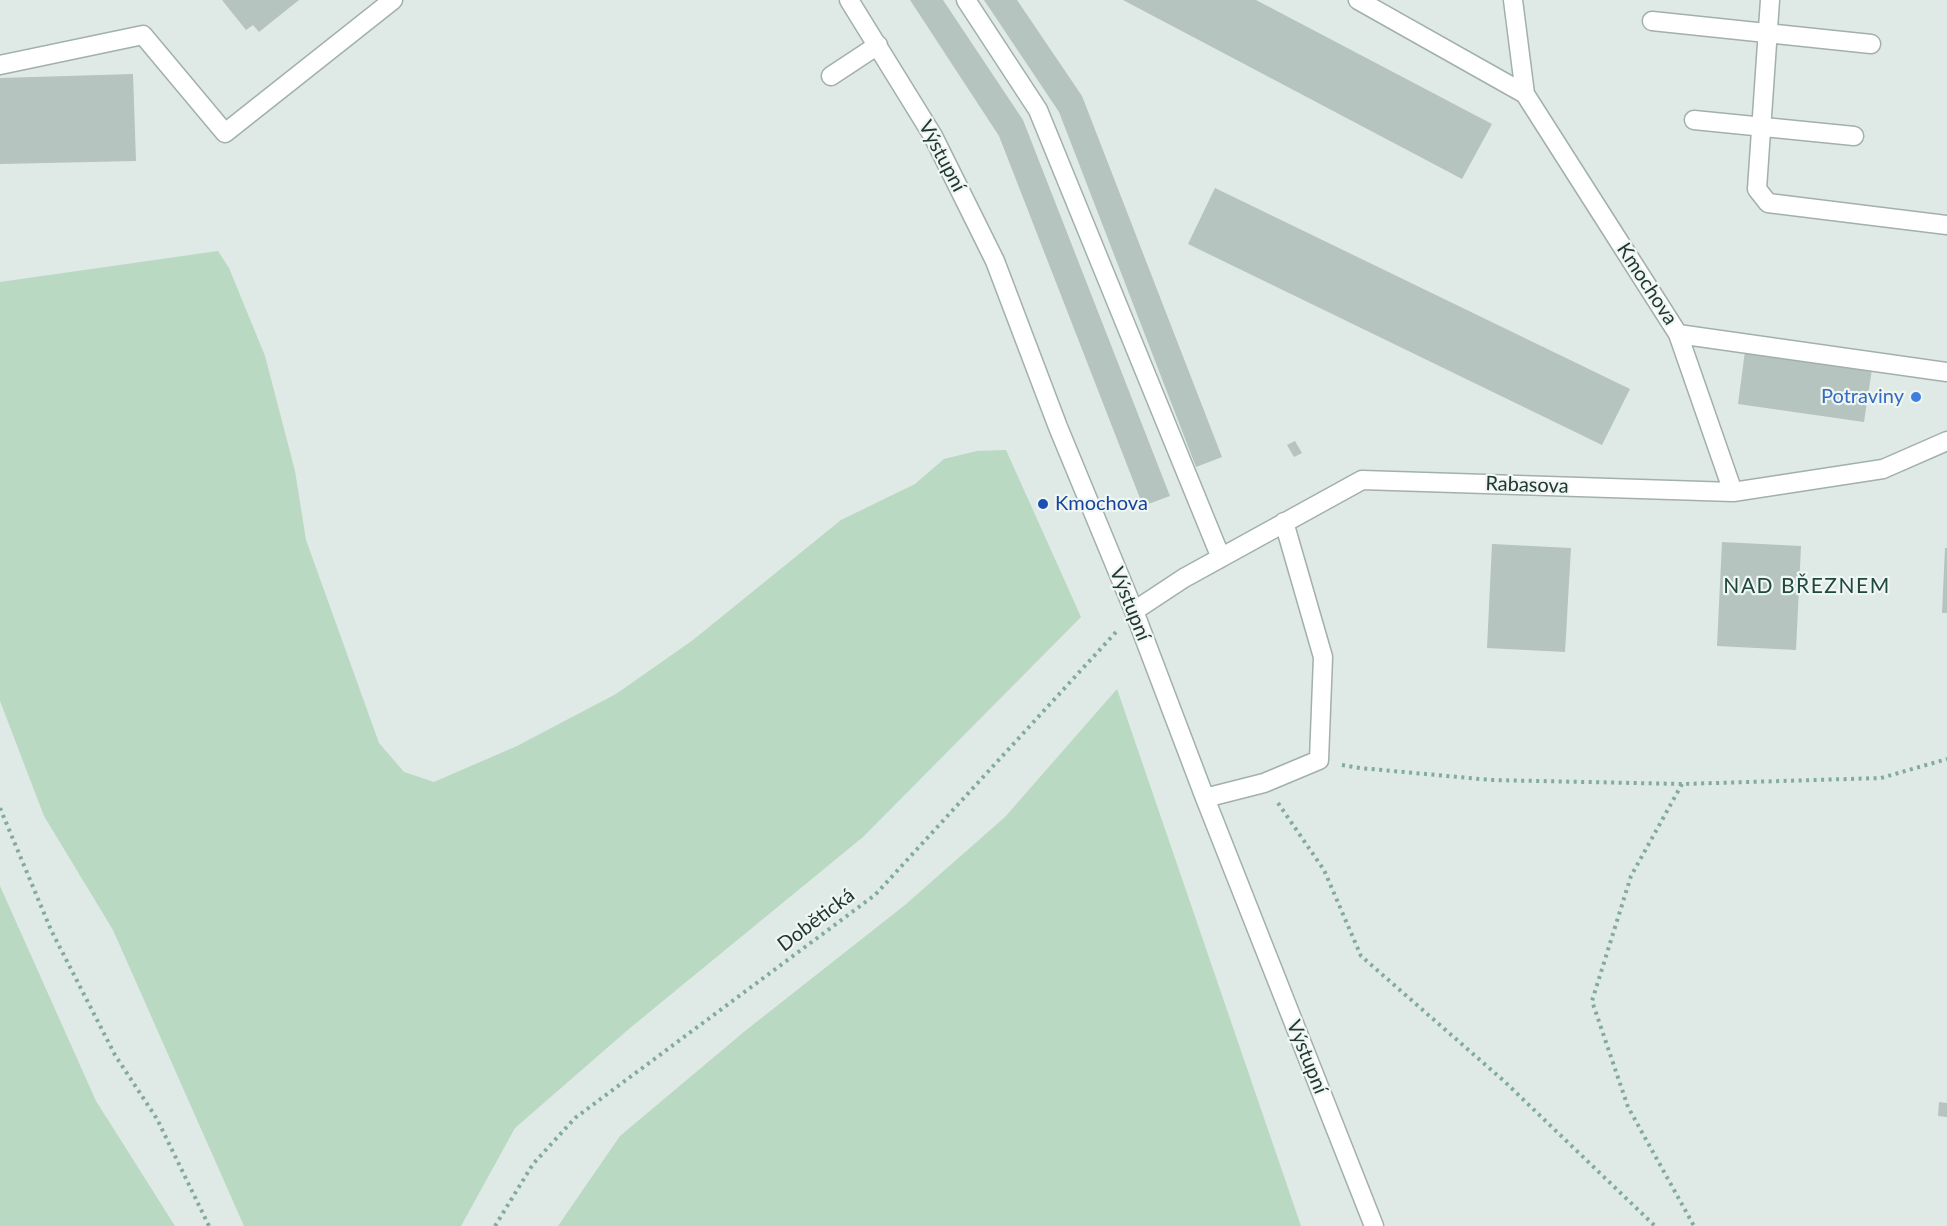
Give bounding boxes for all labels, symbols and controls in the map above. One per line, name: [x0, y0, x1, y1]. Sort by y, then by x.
street label: Výstupní: [913, 116, 971, 196]
street label: Kmochova: [1612, 239, 1682, 329]
place label: Potraviny: [1821, 385, 1904, 409]
marker: Potraviny: [1909, 390, 1923, 404]
street label: Rabasova: [1485, 472, 1569, 498]
place label: Kmochova: [1055, 492, 1148, 516]
marker: Kmochova: [1036, 497, 1050, 511]
street label: Výstupní: [1104, 564, 1156, 644]
district label: NAD BŘEZNEM: [1723, 573, 1891, 599]
street label: Dobětická: [773, 883, 859, 957]
street label: Výstupní: [1281, 1017, 1333, 1097]

